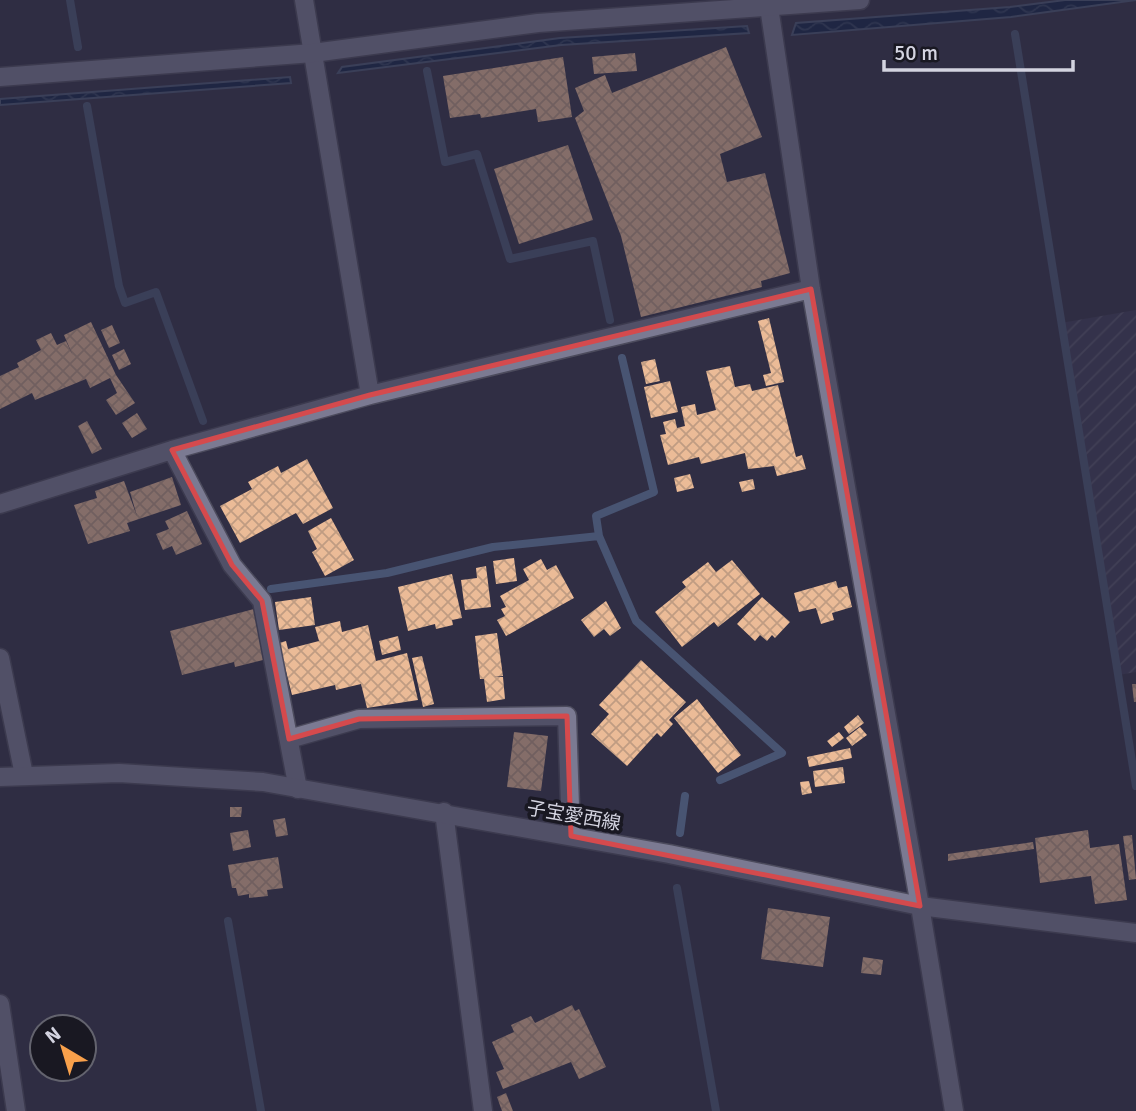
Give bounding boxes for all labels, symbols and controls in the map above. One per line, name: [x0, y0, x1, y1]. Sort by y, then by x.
scale bar: [884, 28, 1073, 72]
text: 50 m: [894, 40, 938, 66]
street label: 子宝愛西線: [525, 796, 623, 836]
north arrow: [28, 1013, 98, 1083]
text: N: [41, 1022, 66, 1049]

